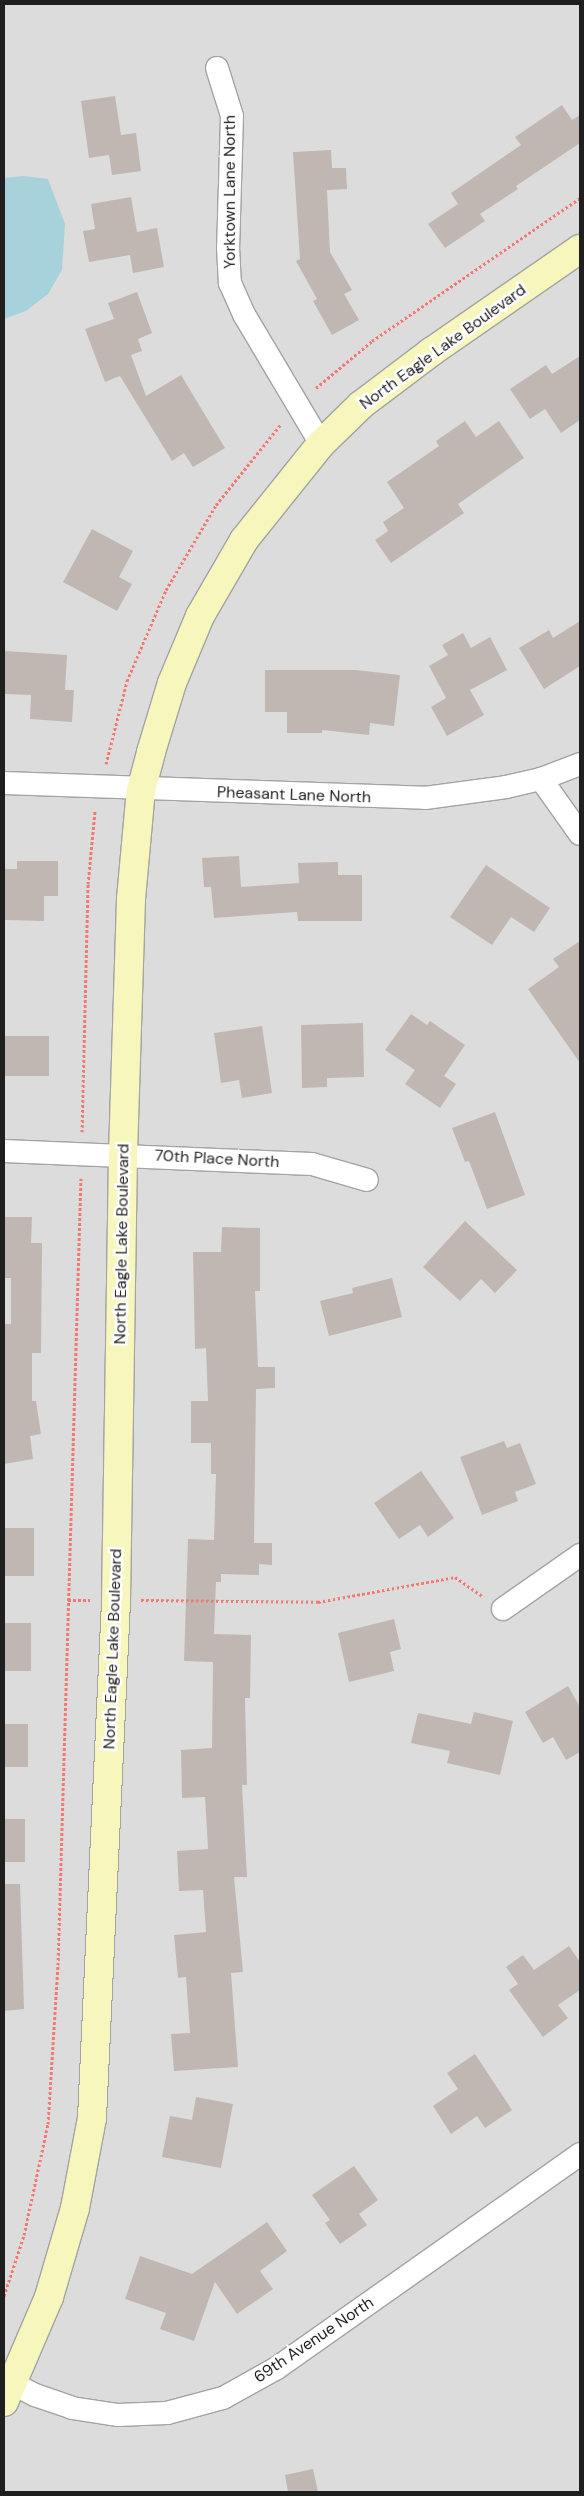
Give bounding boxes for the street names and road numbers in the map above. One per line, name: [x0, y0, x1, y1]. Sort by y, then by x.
street label: Yorktown Lane North: [220, 115, 240, 269]
street label: North Eagle Lake Boulevard: [356, 280, 530, 414]
street label: Pheasant Lane North: [217, 783, 371, 807]
street label: North Eagle Lake Boulevard: [111, 1143, 133, 1345]
street label: 70th Place North: [154, 1146, 280, 1172]
street label: North Eagle Lake Boulevard: [100, 1548, 126, 1750]
street label: 69th Avenue North: [251, 2293, 377, 2387]

